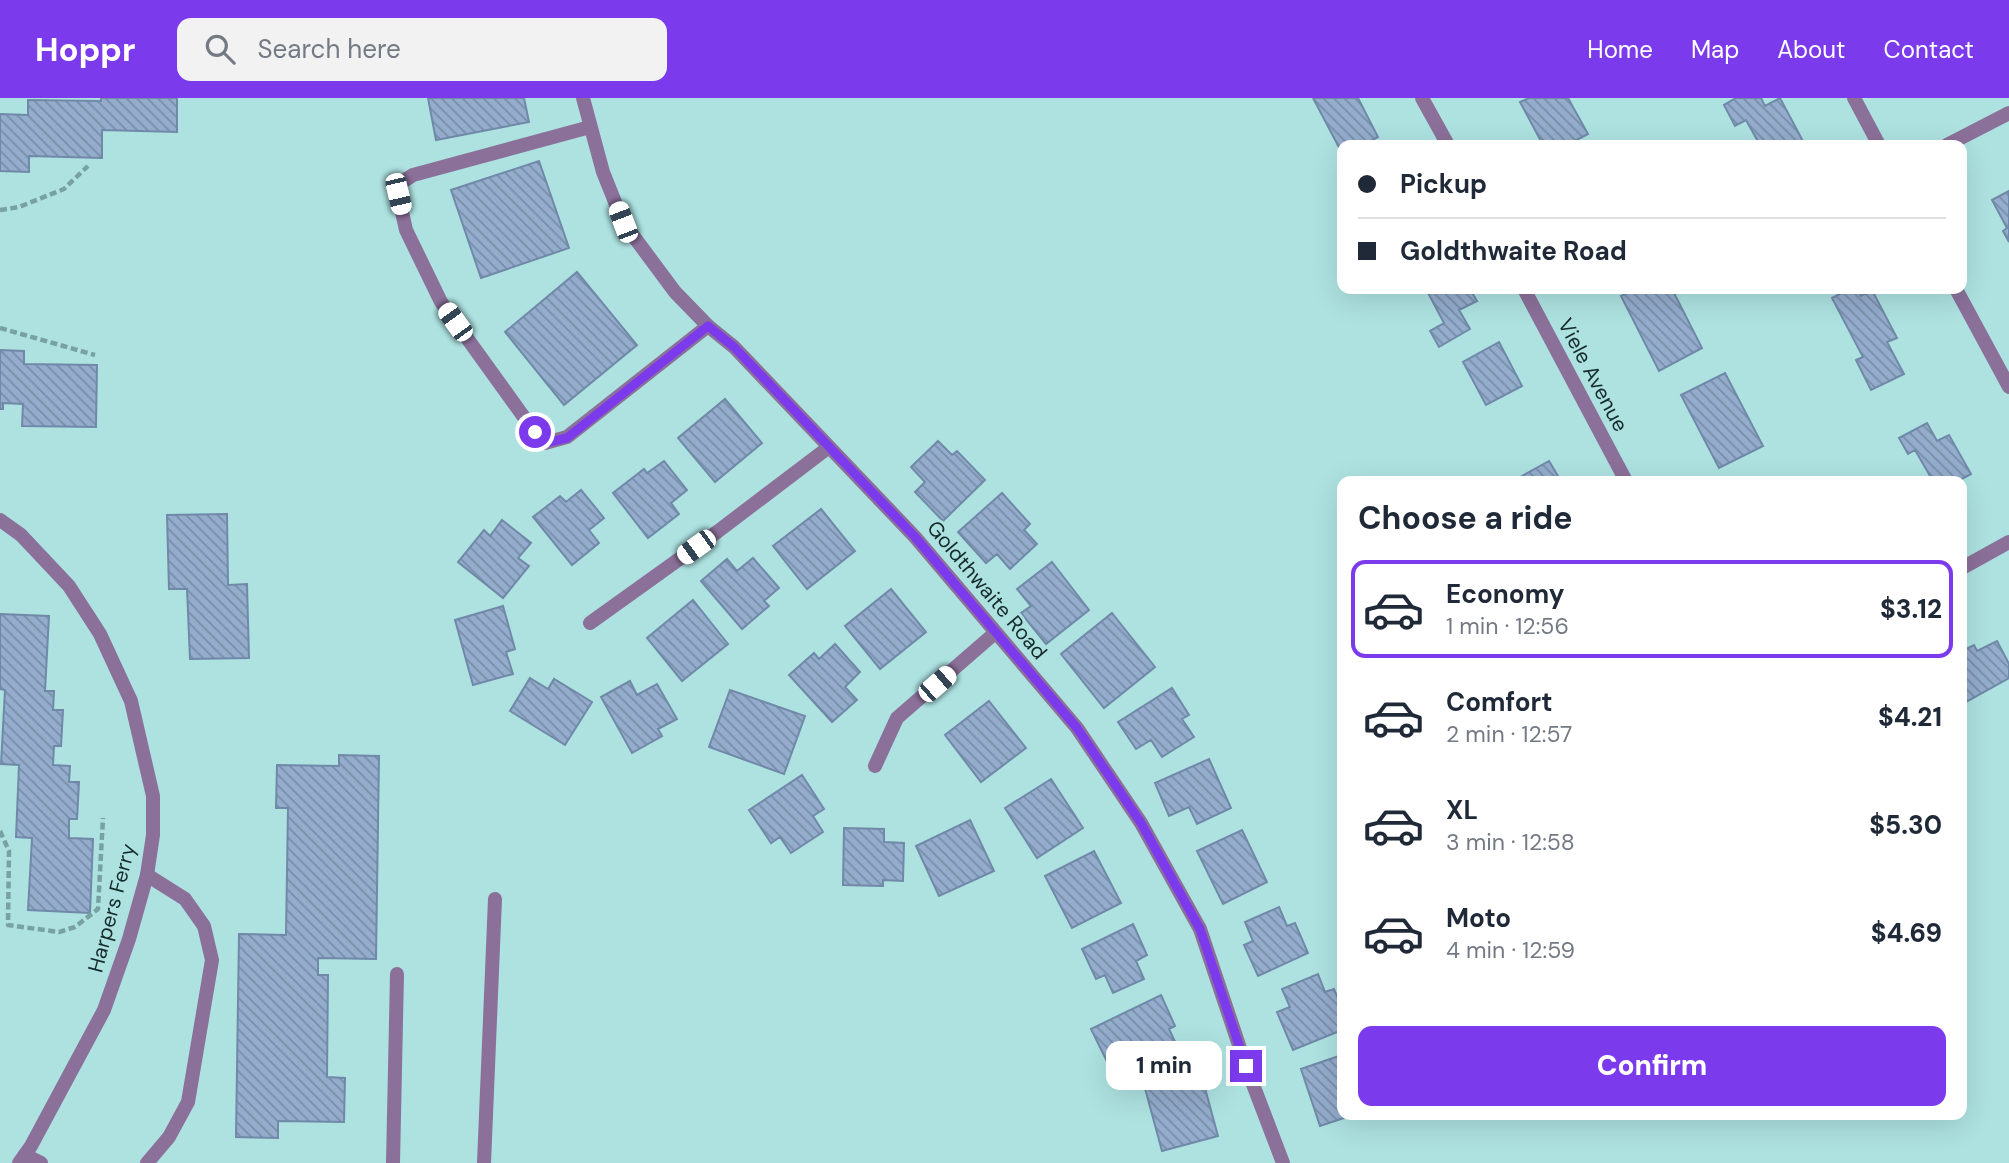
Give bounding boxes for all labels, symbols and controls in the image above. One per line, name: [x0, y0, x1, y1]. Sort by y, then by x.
search box: [177, 18, 667, 81]
text: Hoppr: [35, 28, 135, 71]
icon: search: [201, 30, 239, 68]
text: Search here: [257, 32, 401, 66]
text: Home: [1587, 34, 1653, 65]
text: Map: [1691, 34, 1739, 65]
text: About: [1777, 34, 1846, 65]
text: Contact: [1884, 34, 1974, 65]
text: Pickup: [1400, 167, 1487, 201]
car: [384, 171, 413, 217]
car: [606, 199, 641, 245]
text: Goldthwaite Road: [1400, 234, 1627, 268]
car: [435, 299, 476, 345]
street label: Viele Avenue: [1551, 313, 1635, 437]
route start: [519, 416, 551, 448]
text: Choose a ride: [1358, 497, 1573, 539]
street label: Goldthwaite Road: [921, 515, 1053, 665]
car: [673, 526, 720, 568]
text: Economy: [1446, 577, 1564, 611]
icon: car: [1362, 578, 1425, 641]
text: $3.12: [1880, 592, 1942, 626]
text: 1 min · 12:56: [1446, 611, 1569, 641]
car: [915, 662, 960, 706]
text: Comfort: [1446, 685, 1552, 719]
icon: car: [1362, 686, 1425, 749]
text: $4.21: [1878, 700, 1942, 734]
text: 2 min · 12:57: [1446, 719, 1572, 749]
text: XL: [1446, 793, 1478, 827]
icon: car: [1362, 794, 1425, 857]
text: $5.30: [1869, 808, 1942, 842]
text: 3 min · 12:58: [1446, 827, 1575, 857]
street label: Harpers Ferry: [81, 840, 143, 976]
text: Moto: [1446, 901, 1511, 935]
icon: car: [1362, 902, 1425, 965]
text: $4.69: [1871, 916, 1942, 950]
text: 4 min · 12:59: [1446, 935, 1575, 965]
button: Confirm: [1358, 1026, 1946, 1106]
callout: 1 min: [1106, 1042, 1222, 1090]
text: 1 min: [1136, 1050, 1192, 1080]
route end: [1230, 1050, 1262, 1082]

